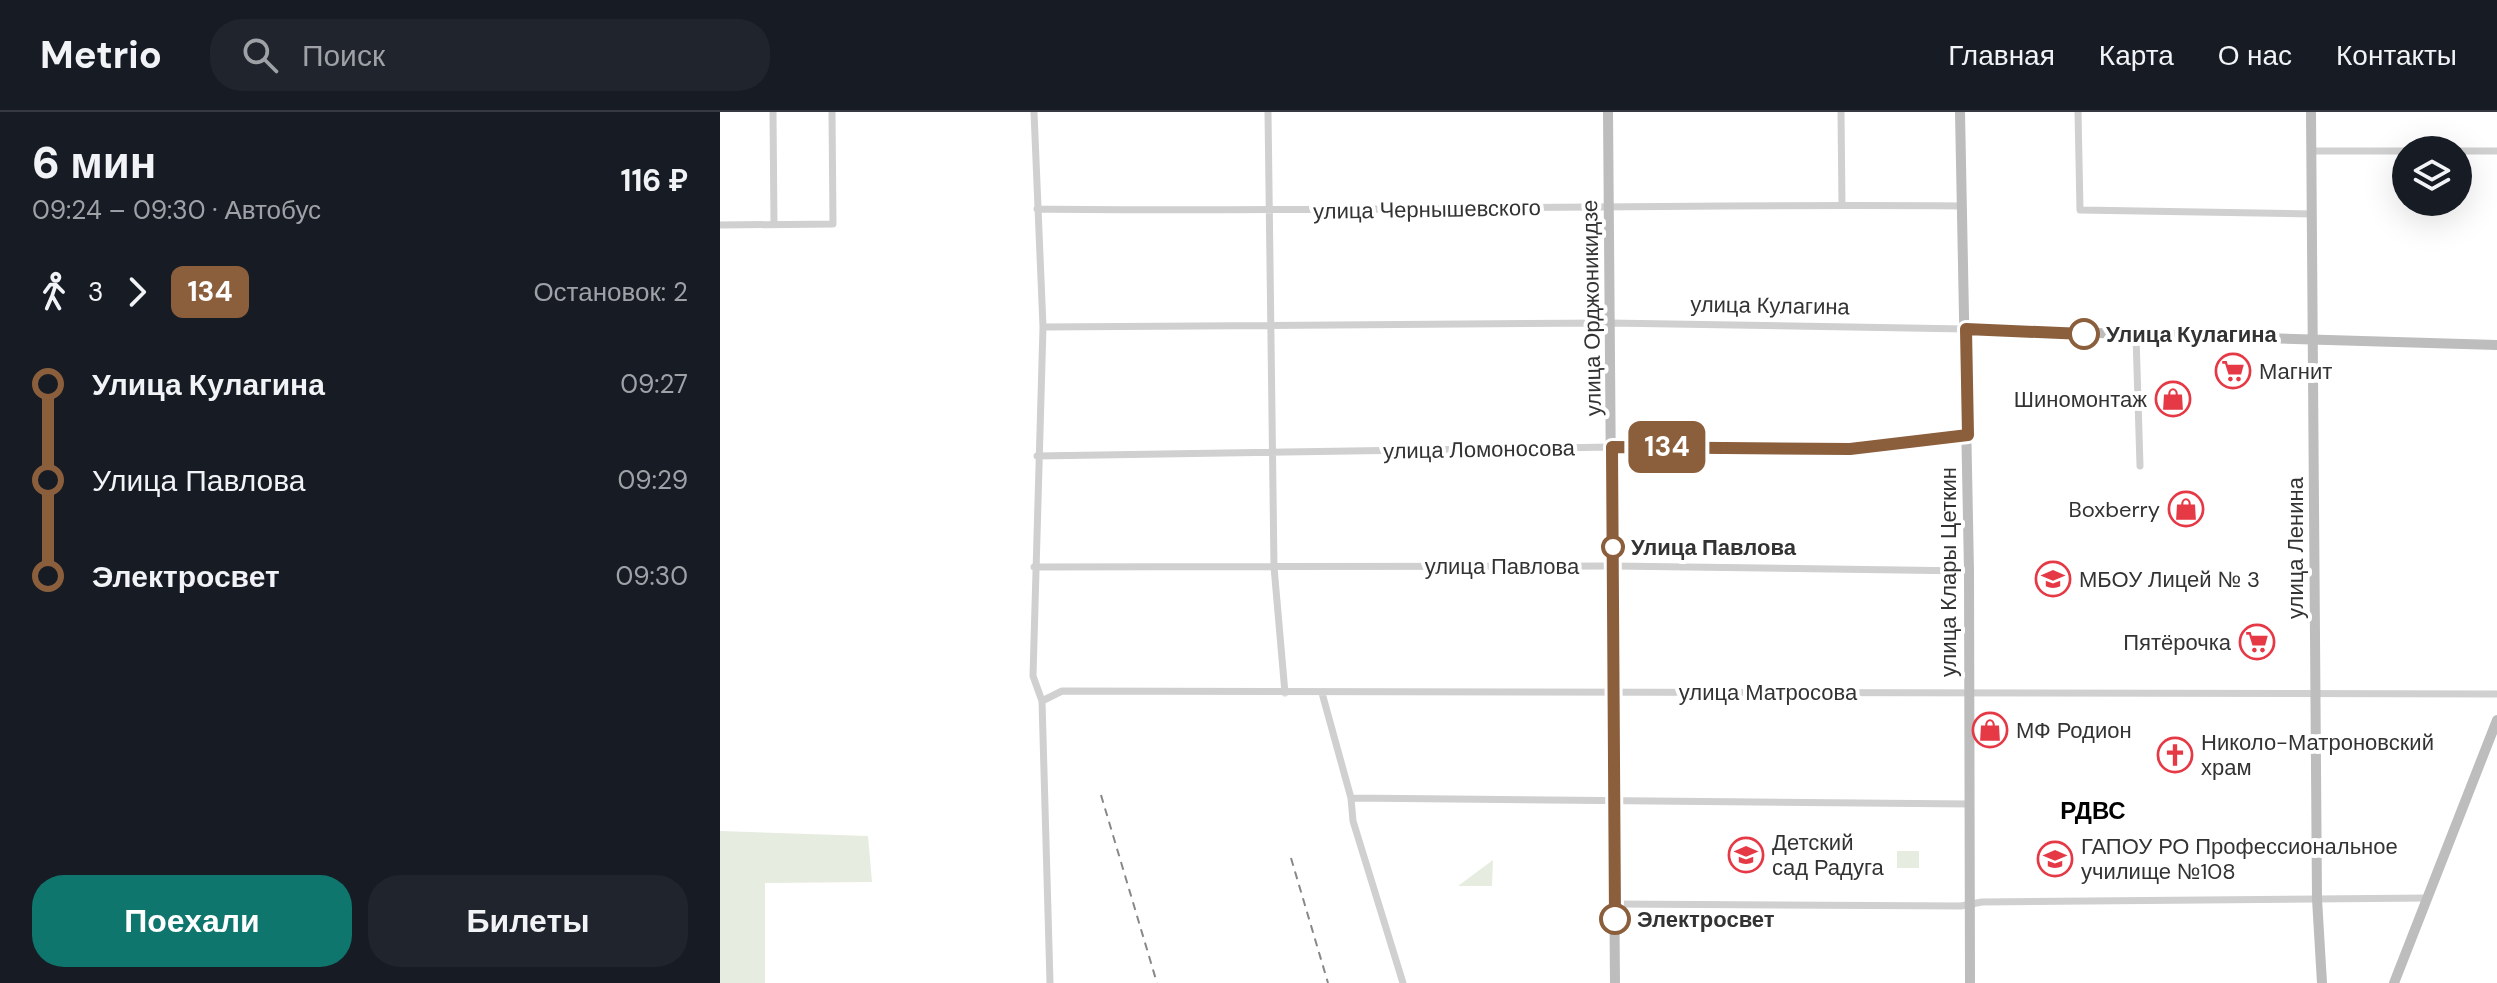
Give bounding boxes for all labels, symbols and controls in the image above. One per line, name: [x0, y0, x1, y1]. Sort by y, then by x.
search box: [210, 19, 770, 91]
text: Metrio: [40, 30, 162, 80]
icon: search: [238, 33, 282, 77]
text: Поиск: [302, 36, 385, 75]
text: Главная: [1948, 37, 2055, 74]
text: Карта: [2099, 37, 2174, 74]
text: О нас: [2218, 37, 2292, 74]
text: Контакты: [2336, 37, 2457, 74]
text: 6 мин: [32, 134, 156, 192]
map controls: [2392, 136, 2472, 216]
button: layers: [2392, 136, 2472, 216]
text: 116 ₽: [620, 161, 688, 200]
text: 09:24 – 09:30 · Автобус: [32, 193, 321, 227]
street label: улица Чернышевского: [1313, 193, 1541, 226]
street label: улица Орджоникидзе: [1575, 200, 1608, 416]
icon: walk: [32, 270, 76, 314]
icon: forward: [115, 270, 159, 314]
text: 134: [187, 273, 233, 310]
text: 3: [88, 275, 103, 309]
text: Остановок: 2: [533, 275, 688, 309]
street label: улица Кулагина: [1690, 290, 1851, 321]
marker: Улица Кулагина: [2069, 319, 2099, 349]
place label: Улица Кулагина: [2106, 320, 2278, 349]
supermarket icon: Магнит: [2214, 352, 2252, 390]
place label: Магнит: [2259, 357, 2332, 386]
text: Улица Кулагина: [92, 365, 325, 404]
text: 09:27: [620, 367, 688, 401]
shop icon: Шиномонтаж: [2154, 380, 2192, 418]
place label: Шиномонтаж: [2014, 385, 2147, 414]
line badge: 134: [1621, 421, 1713, 473]
text: 134: [1644, 428, 1690, 465]
street label: улица Ломоносова: [1383, 433, 1576, 466]
text: Улица Павлова: [92, 461, 305, 500]
text: 09:29: [618, 463, 688, 497]
street label: улица Клары Цеткин: [1934, 467, 1963, 677]
street label: улица Ленина: [2281, 476, 2310, 619]
shop icon: Boxberry: [2167, 490, 2205, 528]
place label: Boxberry: [2068, 495, 2160, 524]
place label: Улица Павлова: [1631, 533, 1797, 562]
marker: Улица Павлова: [1602, 536, 1624, 558]
street label: улица Павлова: [1425, 552, 1580, 581]
text: Электросвет: [92, 557, 280, 596]
text: 09:30: [615, 559, 688, 593]
school or university icon: МБОУ Лицей № 3: [2034, 560, 2072, 598]
place label: МБОУ Лицей № 3: [2079, 565, 2260, 594]
supermarket icon: Пятёрочка: [2238, 623, 2276, 661]
place label: Пятёрочка: [2123, 628, 2232, 657]
street label: улица Матросова: [1679, 678, 1858, 707]
shop icon: МФ Родион: [1971, 711, 2009, 749]
place label: МФ Родион: [2016, 716, 2132, 745]
place label: Николо-Матроновский храм: [2201, 728, 2434, 782]
church icon: Николо-Матроновский храм: [2156, 736, 2194, 774]
district label: РДВС: [2060, 795, 2126, 826]
place label: Детский сад Радуга: [1772, 828, 1884, 882]
place label: ГАПОУ РО Профессиональное училище №108: [2081, 832, 2398, 886]
school or university icon: Детский сад Радуга: [1727, 836, 1765, 874]
school or university icon: ГАПОУ РО Профессиональное училище №108: [2036, 840, 2074, 878]
button: Поехали: [32, 875, 352, 967]
button: Билеты: [368, 875, 688, 967]
marker: Электросвет: [1600, 904, 1630, 934]
place label: Электросвет: [1637, 905, 1775, 934]

